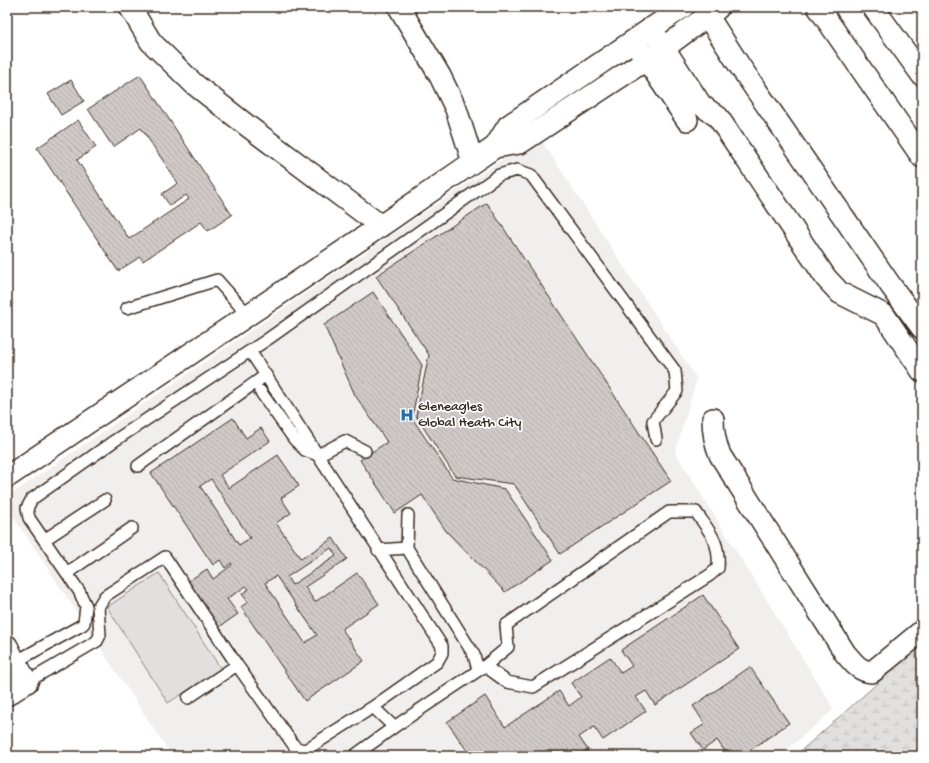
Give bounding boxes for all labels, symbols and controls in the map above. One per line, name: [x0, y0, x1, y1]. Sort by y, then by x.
place label: Gleneagles Global Heath City: [418, 399, 522, 432]
hospital icon: Gleneagles Global Heath City: [399, 407, 415, 423]

